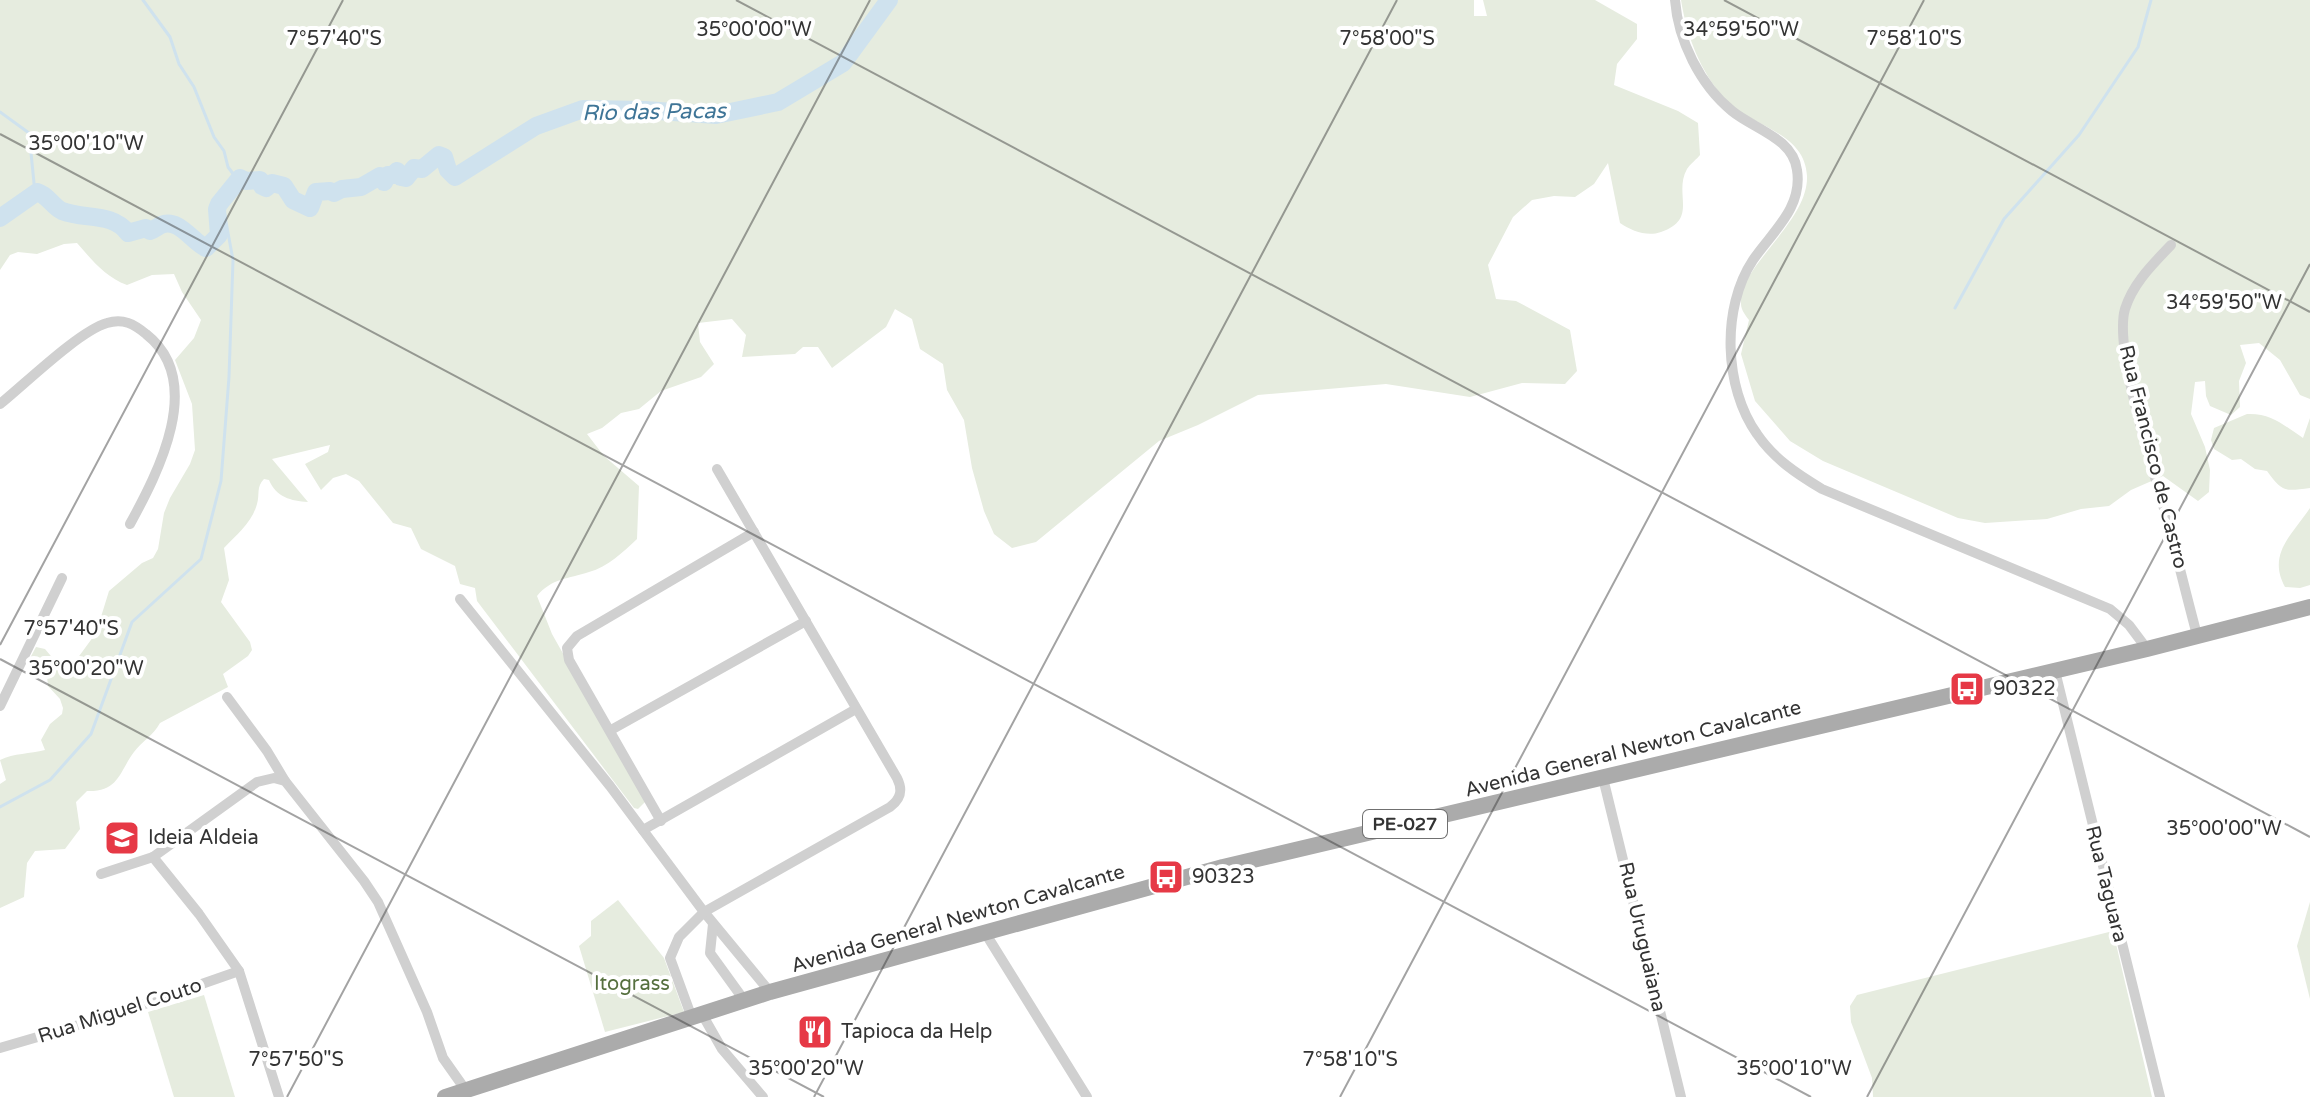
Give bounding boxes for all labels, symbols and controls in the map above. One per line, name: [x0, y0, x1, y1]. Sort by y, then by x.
text: 35°00'00"W: [696, 18, 812, 42]
text: 34°59'50"W: [1683, 18, 1799, 42]
text: 7°57'40"S: [286, 27, 382, 51]
text: 7°58'00"S: [1339, 27, 1435, 51]
text: 7°58'10"S: [1866, 27, 1962, 51]
water label: Rio das Pacas: [582, 98, 728, 126]
text: 35°00'10"W: [28, 132, 144, 156]
text: 34°59'50"W: [2166, 291, 2282, 315]
street label: Rua Francisco de Castro: [2114, 343, 2192, 571]
text: 7°57'40"S: [23, 617, 119, 641]
text: 35°00'20"W: [28, 657, 144, 681]
bus stop icon: 90322: [1948, 670, 1986, 708]
place label: 90322: [1993, 677, 2056, 701]
street label: Avenida General Newton Cavalcante: [1462, 696, 1804, 802]
road number: PE-027: [1363, 810, 1447, 838]
text: 35°00'00"W: [2166, 817, 2282, 841]
school or university icon: Ideia Aldeia: [103, 819, 141, 857]
street label: Rua Taguara: [2080, 823, 2132, 945]
place label: Ideia Aldeia: [148, 826, 259, 850]
bus stop icon: 90323: [1147, 858, 1185, 896]
street label: Avenida General Newton Cavalcante: [788, 860, 1128, 978]
street label: Rua Uruguaiana: [1613, 860, 1671, 1014]
place label: 90323: [1192, 865, 1255, 889]
park label: Itograss: [594, 972, 670, 996]
street label: Rua Miguel Couto: [35, 973, 205, 1049]
restaurant icon: Tapioca da Help: [796, 1013, 834, 1051]
place label: Tapioca da Help: [841, 1020, 992, 1044]
text: 7°57'50"S: [248, 1048, 344, 1072]
text: 7°58'10"S: [1302, 1048, 1398, 1072]
text: 35°00'20"W: [748, 1057, 864, 1081]
text: 35°00'10"W: [1736, 1057, 1852, 1081]

